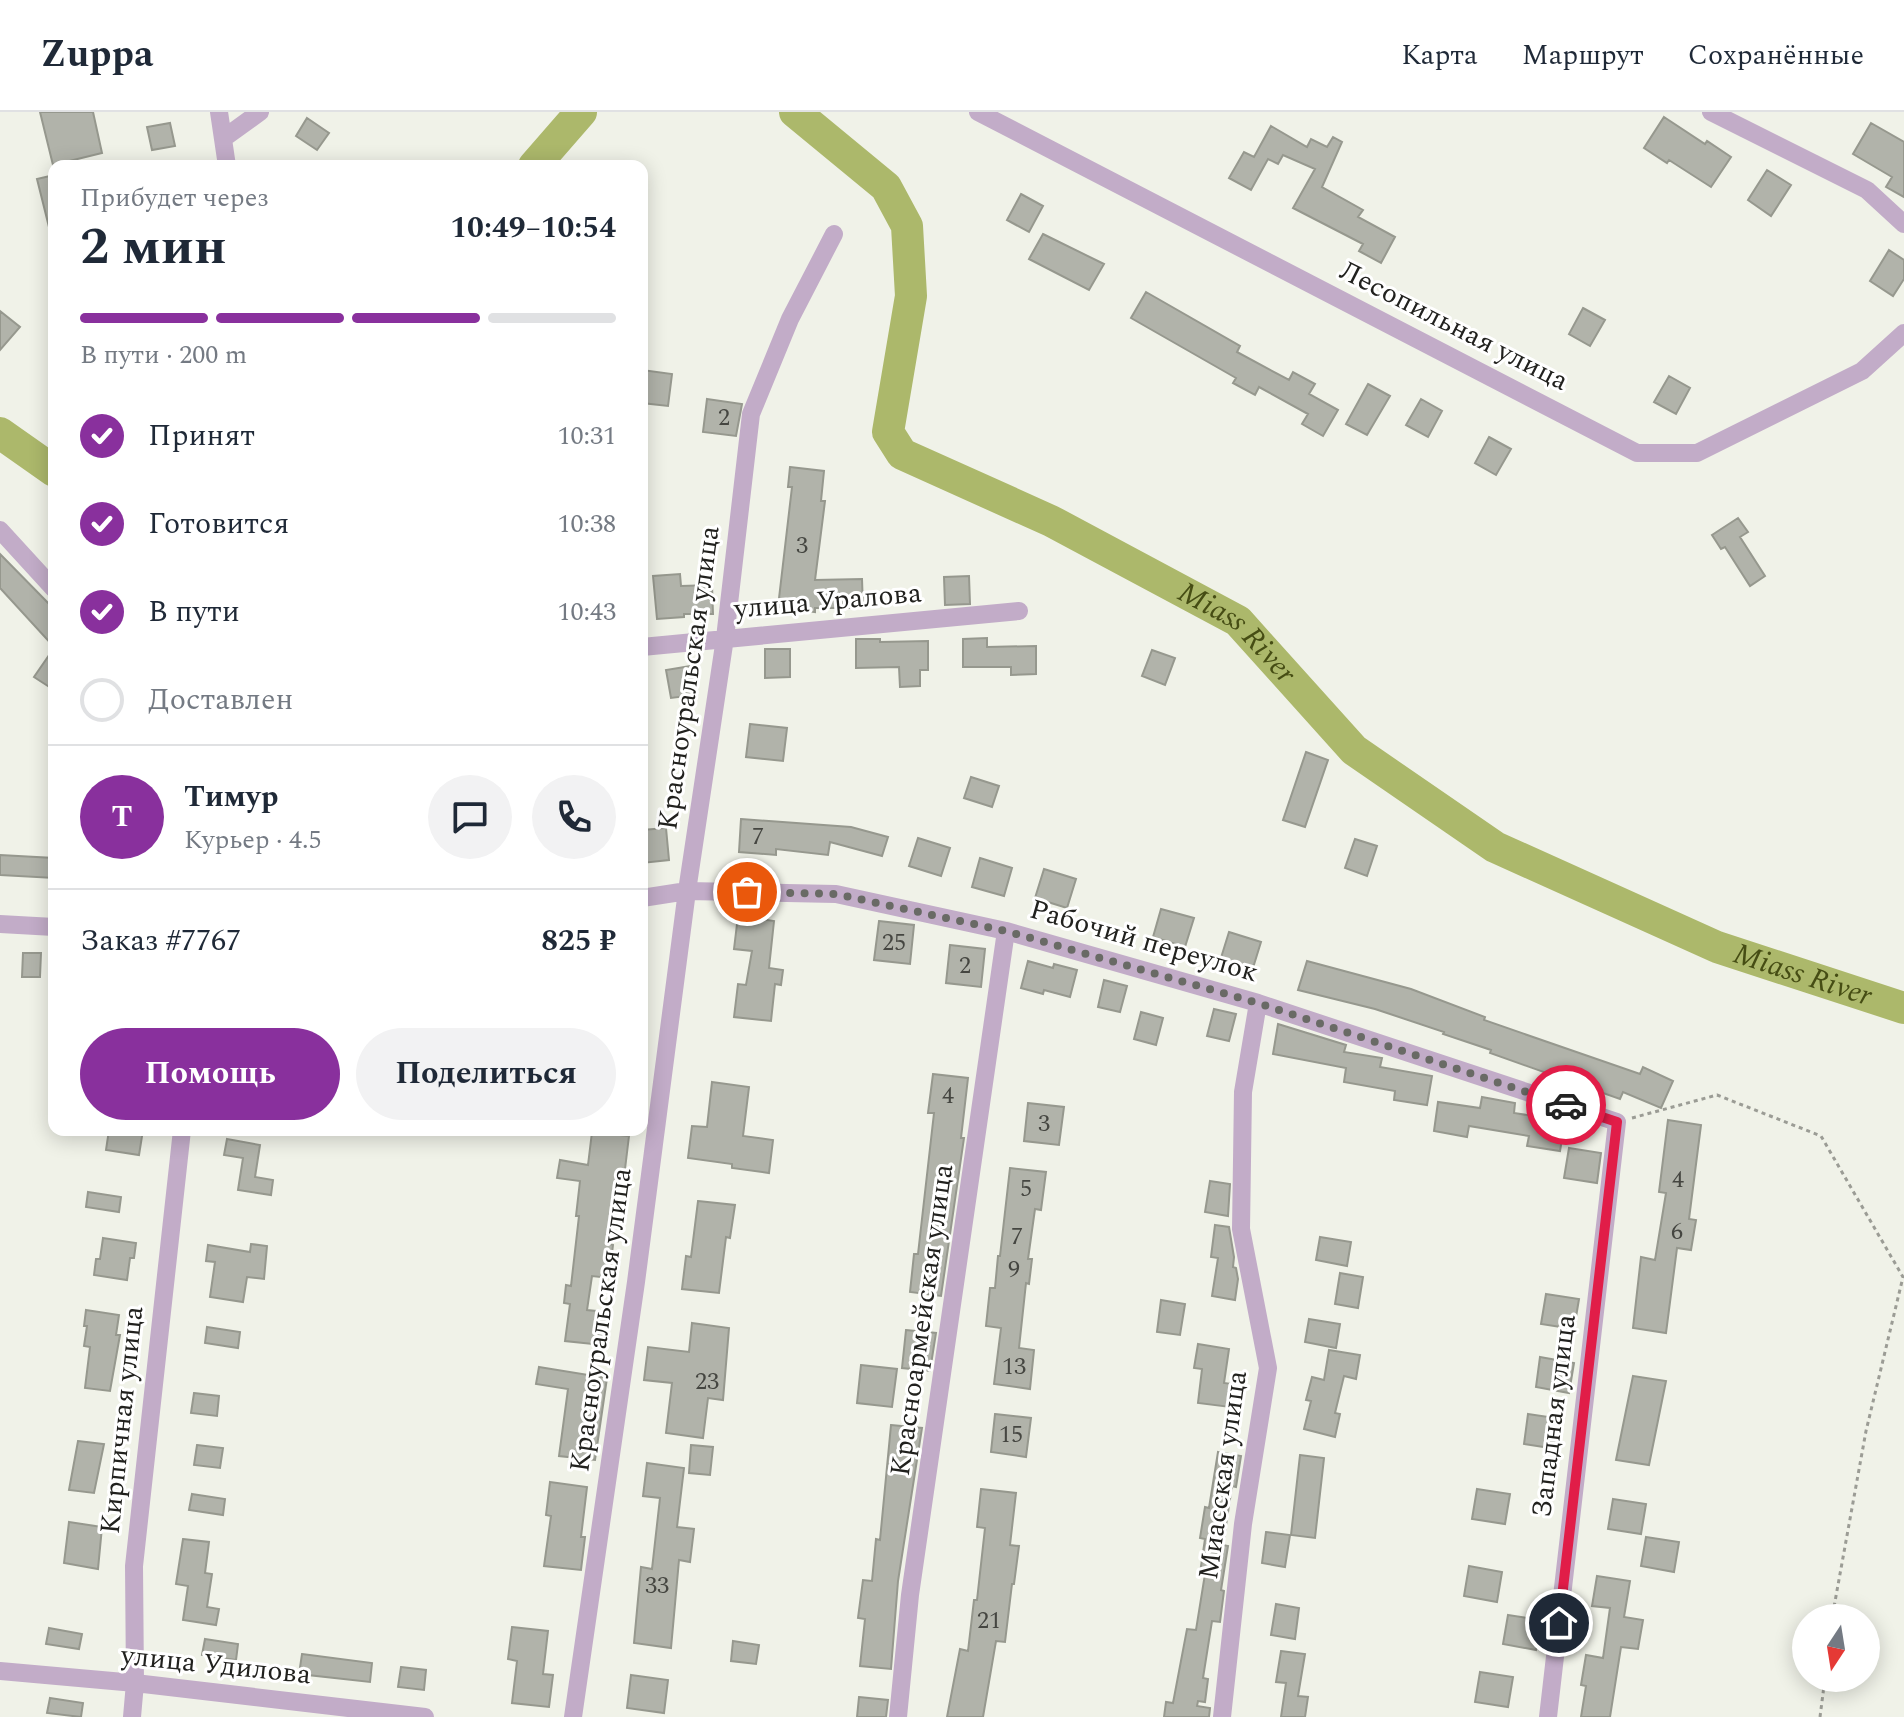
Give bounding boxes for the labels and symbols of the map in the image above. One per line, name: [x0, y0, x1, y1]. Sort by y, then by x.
street label: Лесопильная улица: [1332, 250, 1576, 403]
house number: 2: [718, 400, 730, 436]
street label: Красноуральская улица: [646, 523, 732, 833]
house number: 3: [796, 528, 808, 564]
water label: Miass River: [1169, 570, 1308, 695]
street label: улица Уралова: [731, 571, 924, 631]
house number: 7: [752, 819, 764, 855]
pin: [713, 858, 781, 926]
street label: Рабочий переулок: [1025, 888, 1263, 994]
house number: 25: [882, 925, 906, 961]
water label: Miass River: [1727, 931, 1879, 1019]
house number: 2: [959, 948, 971, 984]
courier: [1526, 1065, 1606, 1145]
house number: 4: [942, 1078, 954, 1114]
house number: 3: [1038, 1106, 1050, 1142]
street label: Красноармейская улица: [879, 1161, 965, 1479]
house number: 4: [1672, 1162, 1684, 1198]
street label: Красноуральская улица: [558, 1165, 644, 1475]
house number: 5: [1020, 1171, 1032, 1207]
house number: 6: [1671, 1214, 1683, 1250]
house number: 7: [1011, 1219, 1023, 1255]
house number: 9: [1008, 1252, 1020, 1288]
street label: Кирпичная улица: [89, 1304, 155, 1536]
street label: Западная улица: [1520, 1312, 1588, 1520]
house number: 13: [1002, 1349, 1026, 1385]
house number: 23: [695, 1364, 719, 1400]
street label: Миасская улица: [1187, 1367, 1259, 1582]
house number: 15: [999, 1417, 1023, 1453]
house number: 33: [645, 1568, 669, 1604]
pin: [1525, 1589, 1593, 1657]
house number: 21: [977, 1603, 1001, 1639]
north arrow: [1792, 1604, 1880, 1692]
street label: улица Удилова: [118, 1634, 314, 1696]

